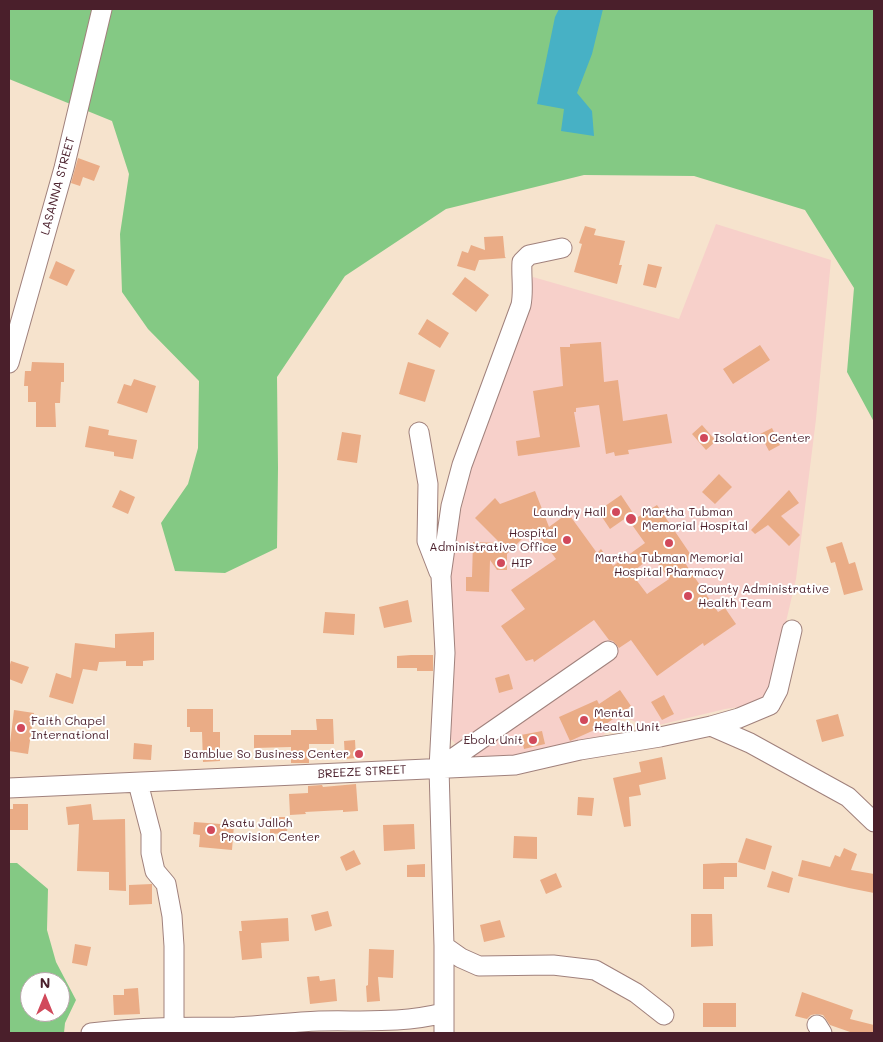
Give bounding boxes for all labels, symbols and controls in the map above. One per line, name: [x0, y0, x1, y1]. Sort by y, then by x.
street label: LASANNA STREET: [38, 135, 78, 237]
place label: Isolation Center: [714, 431, 811, 445]
marker: Isolation Center: [698, 432, 710, 444]
place label: Laundry Hall: [533, 505, 606, 519]
place label: Martha Tubman Memorial Hospital: [642, 505, 748, 533]
marker: Laundry Hall: [610, 506, 622, 518]
marker: Martha Tubman Memorial Hospital: [624, 512, 638, 526]
place label: Hospital Administrative Office: [429, 526, 557, 554]
marker: Hospital Administrative Office: [561, 534, 573, 546]
marker: Martha Tubman Memorial Hospital Pharmacy: [663, 537, 675, 549]
place label: Martha Tubman Memorial Hospital Pharmacy: [595, 551, 743, 579]
place label: HIP: [511, 556, 532, 570]
marker: HIP: [495, 557, 507, 569]
place label: County Administrative Health Team: [698, 582, 829, 610]
marker: County Administrative Health Team: [682, 590, 694, 602]
place label: Mental Health Unit: [594, 706, 660, 734]
place label: Faith Chapel International: [31, 714, 109, 742]
marker: Mental Health Unit: [578, 714, 590, 726]
marker: Faith Chapel International: [15, 722, 27, 734]
place label: Ebola Unit: [463, 733, 523, 747]
marker: Ebola Unit: [527, 734, 539, 746]
place label: Bamblue So Business Center: [184, 747, 349, 761]
marker: Bamblue So Business Center: [353, 748, 365, 760]
street label: BREEZE STREET: [317, 762, 407, 782]
place label: Asatu Jalloh Provision Center: [221, 816, 320, 844]
marker: Asatu Jalloh Provision Center: [205, 824, 217, 836]
north arrow: [20, 972, 70, 1022]
text: N: [40, 973, 50, 992]

